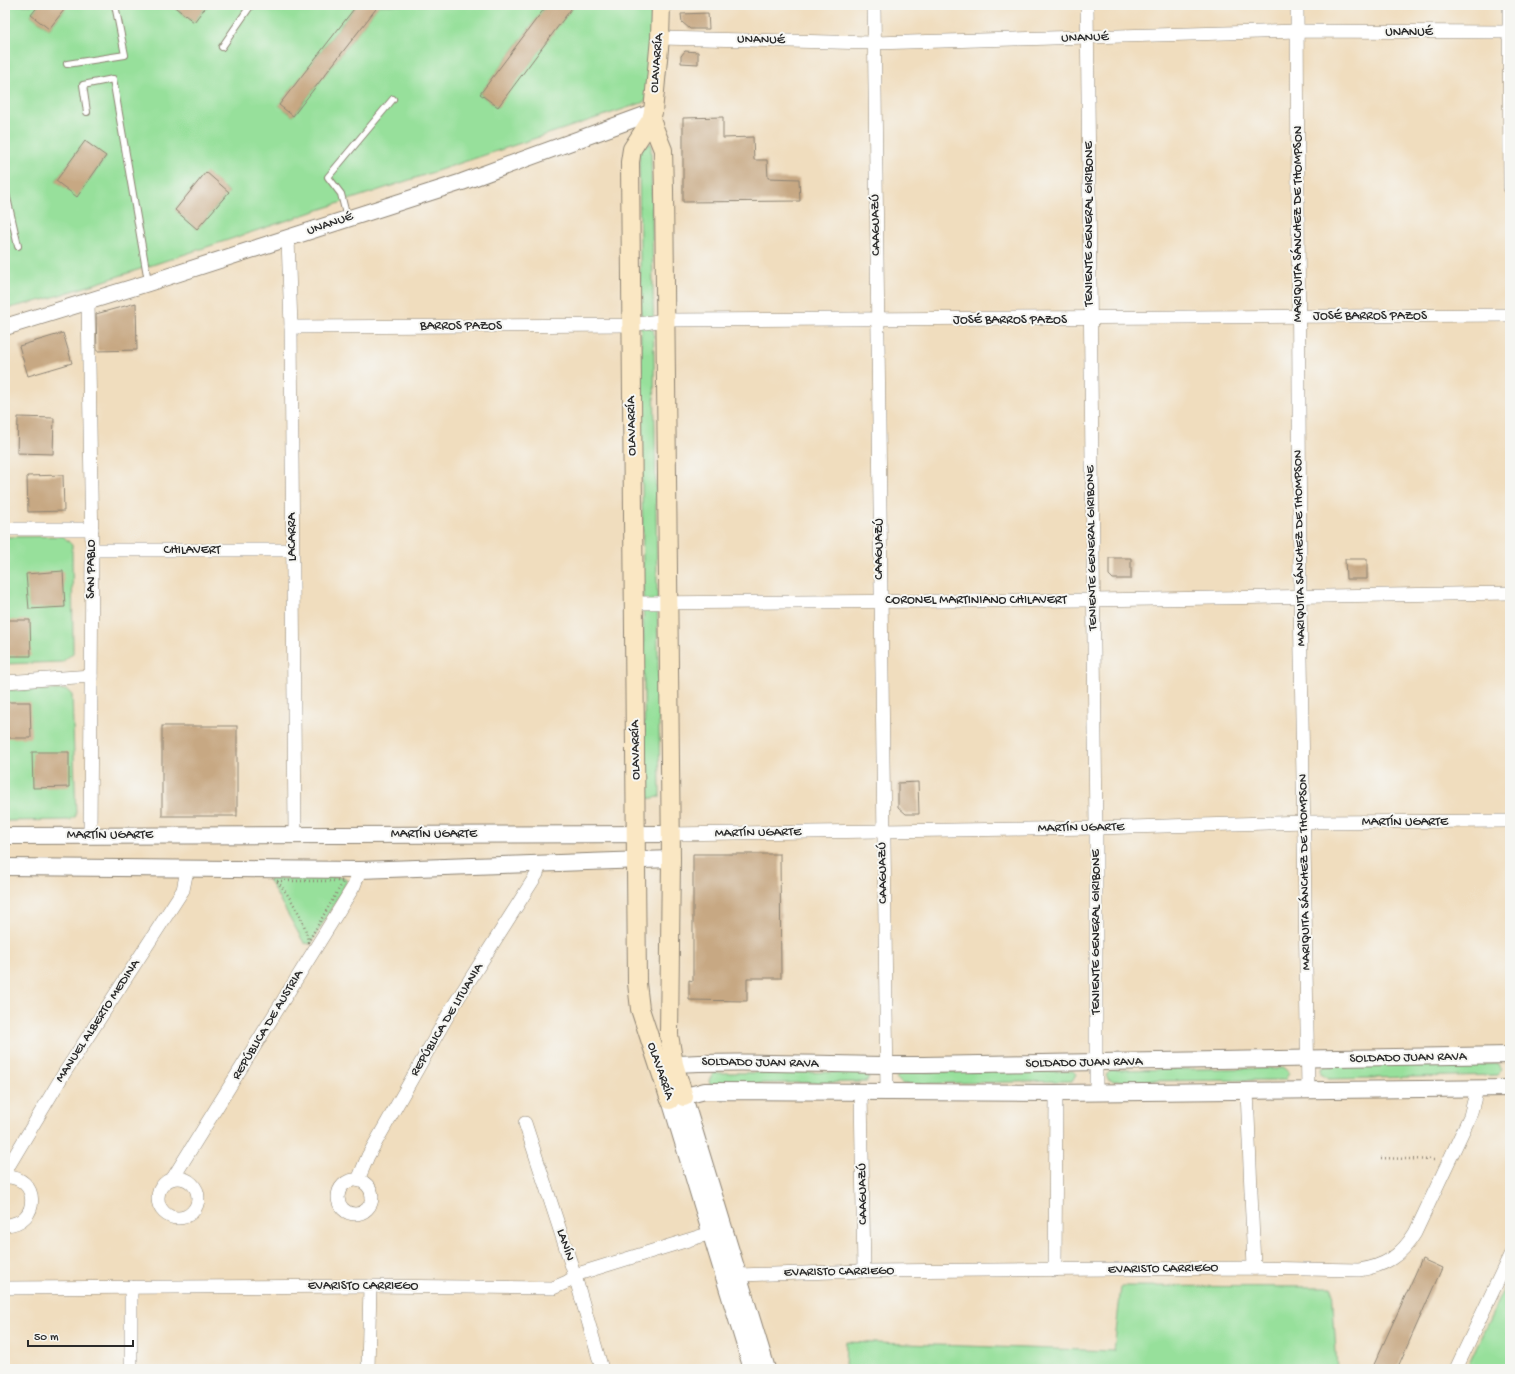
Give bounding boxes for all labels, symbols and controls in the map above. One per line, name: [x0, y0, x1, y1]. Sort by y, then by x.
street label: UNANUÉ: [1385, 24, 1434, 40]
street label: UNANUÉ: [1061, 29, 1110, 46]
street label: OLAVARRÍA: [646, 31, 667, 93]
street label: UNANUÉ: [737, 31, 786, 48]
street label: MARIQUITA SÁNCHEZ DE THOMPSON: [1290, 126, 1306, 322]
street label: TENIENTE GENERAL GIRIBONE: [1082, 141, 1097, 308]
street label: CAAGUAZÚ: [868, 194, 884, 256]
street label: UNANUÉ: [305, 208, 356, 239]
street label: JOSÉ BARROS PAZOS: [1313, 308, 1428, 324]
street label: JOSÉ BARROS PAZOS: [953, 312, 1068, 328]
street label: BARROS PAZOS: [419, 319, 503, 334]
street label: OLAVARRÍA: [623, 395, 640, 456]
street label: MARIQUITA SÁNCHEZ DE THOMPSON: [1290, 450, 1309, 646]
street label: TENIENTE GENERAL GIRIBONE: [1083, 464, 1101, 632]
street label: LACARRA: [285, 511, 300, 561]
street label: CAAGUAZÚ: [872, 518, 887, 580]
street label: SAN PABLO: [84, 539, 99, 599]
street label: CHILAVERT: [163, 543, 222, 558]
street label: CORONEL MARTINIANO CHILAVERT: [885, 593, 1068, 608]
street label: OLAVARRÍA: [627, 719, 644, 780]
street label: MARIQUITA SÁNCHEZ DE THOMPSON: [1295, 774, 1314, 970]
street label: MARTÍN UGARTE: [1362, 814, 1449, 830]
street label: MARTÍN UGARTE: [1038, 819, 1125, 836]
street label: MARTÍN UGARTE: [715, 824, 802, 841]
street label: MARTÍN UGARTE: [391, 826, 478, 842]
street label: MARTÍN UGARTE: [67, 827, 154, 843]
street label: CAAGUAZÚ: [875, 842, 891, 904]
street label: TENIENTE GENERAL GIRIBONE: [1089, 849, 1104, 1016]
street label: MANUEL ALBERTO MEDINA: [53, 956, 144, 1085]
street label: REPÚBLICA DE LITUANIA: [407, 960, 487, 1079]
street label: REPÚBLICA DE AUSTRIA: [229, 966, 307, 1083]
street label: OLAVARRÍA: [643, 1040, 678, 1103]
street label: SOLDADO JUAN RAVA: [1349, 1049, 1468, 1067]
street label: SOLDADO JUAN RAVA: [701, 1054, 820, 1072]
street label: SOLDADO JUAN RAVA: [1025, 1054, 1144, 1072]
street label: CAAGUAZÚ: [855, 1163, 871, 1225]
street label: LANÍN: [553, 1227, 578, 1263]
street label: EVARISTO CARRIEGO: [1108, 1261, 1219, 1277]
street label: EVARISTO CARRIEGO: [784, 1264, 895, 1280]
street label: EVARISTO CARRIEGO: [308, 1279, 418, 1294]
scale bar: [28, 1322, 133, 1348]
text: 50 m: [34, 1331, 59, 1345]

